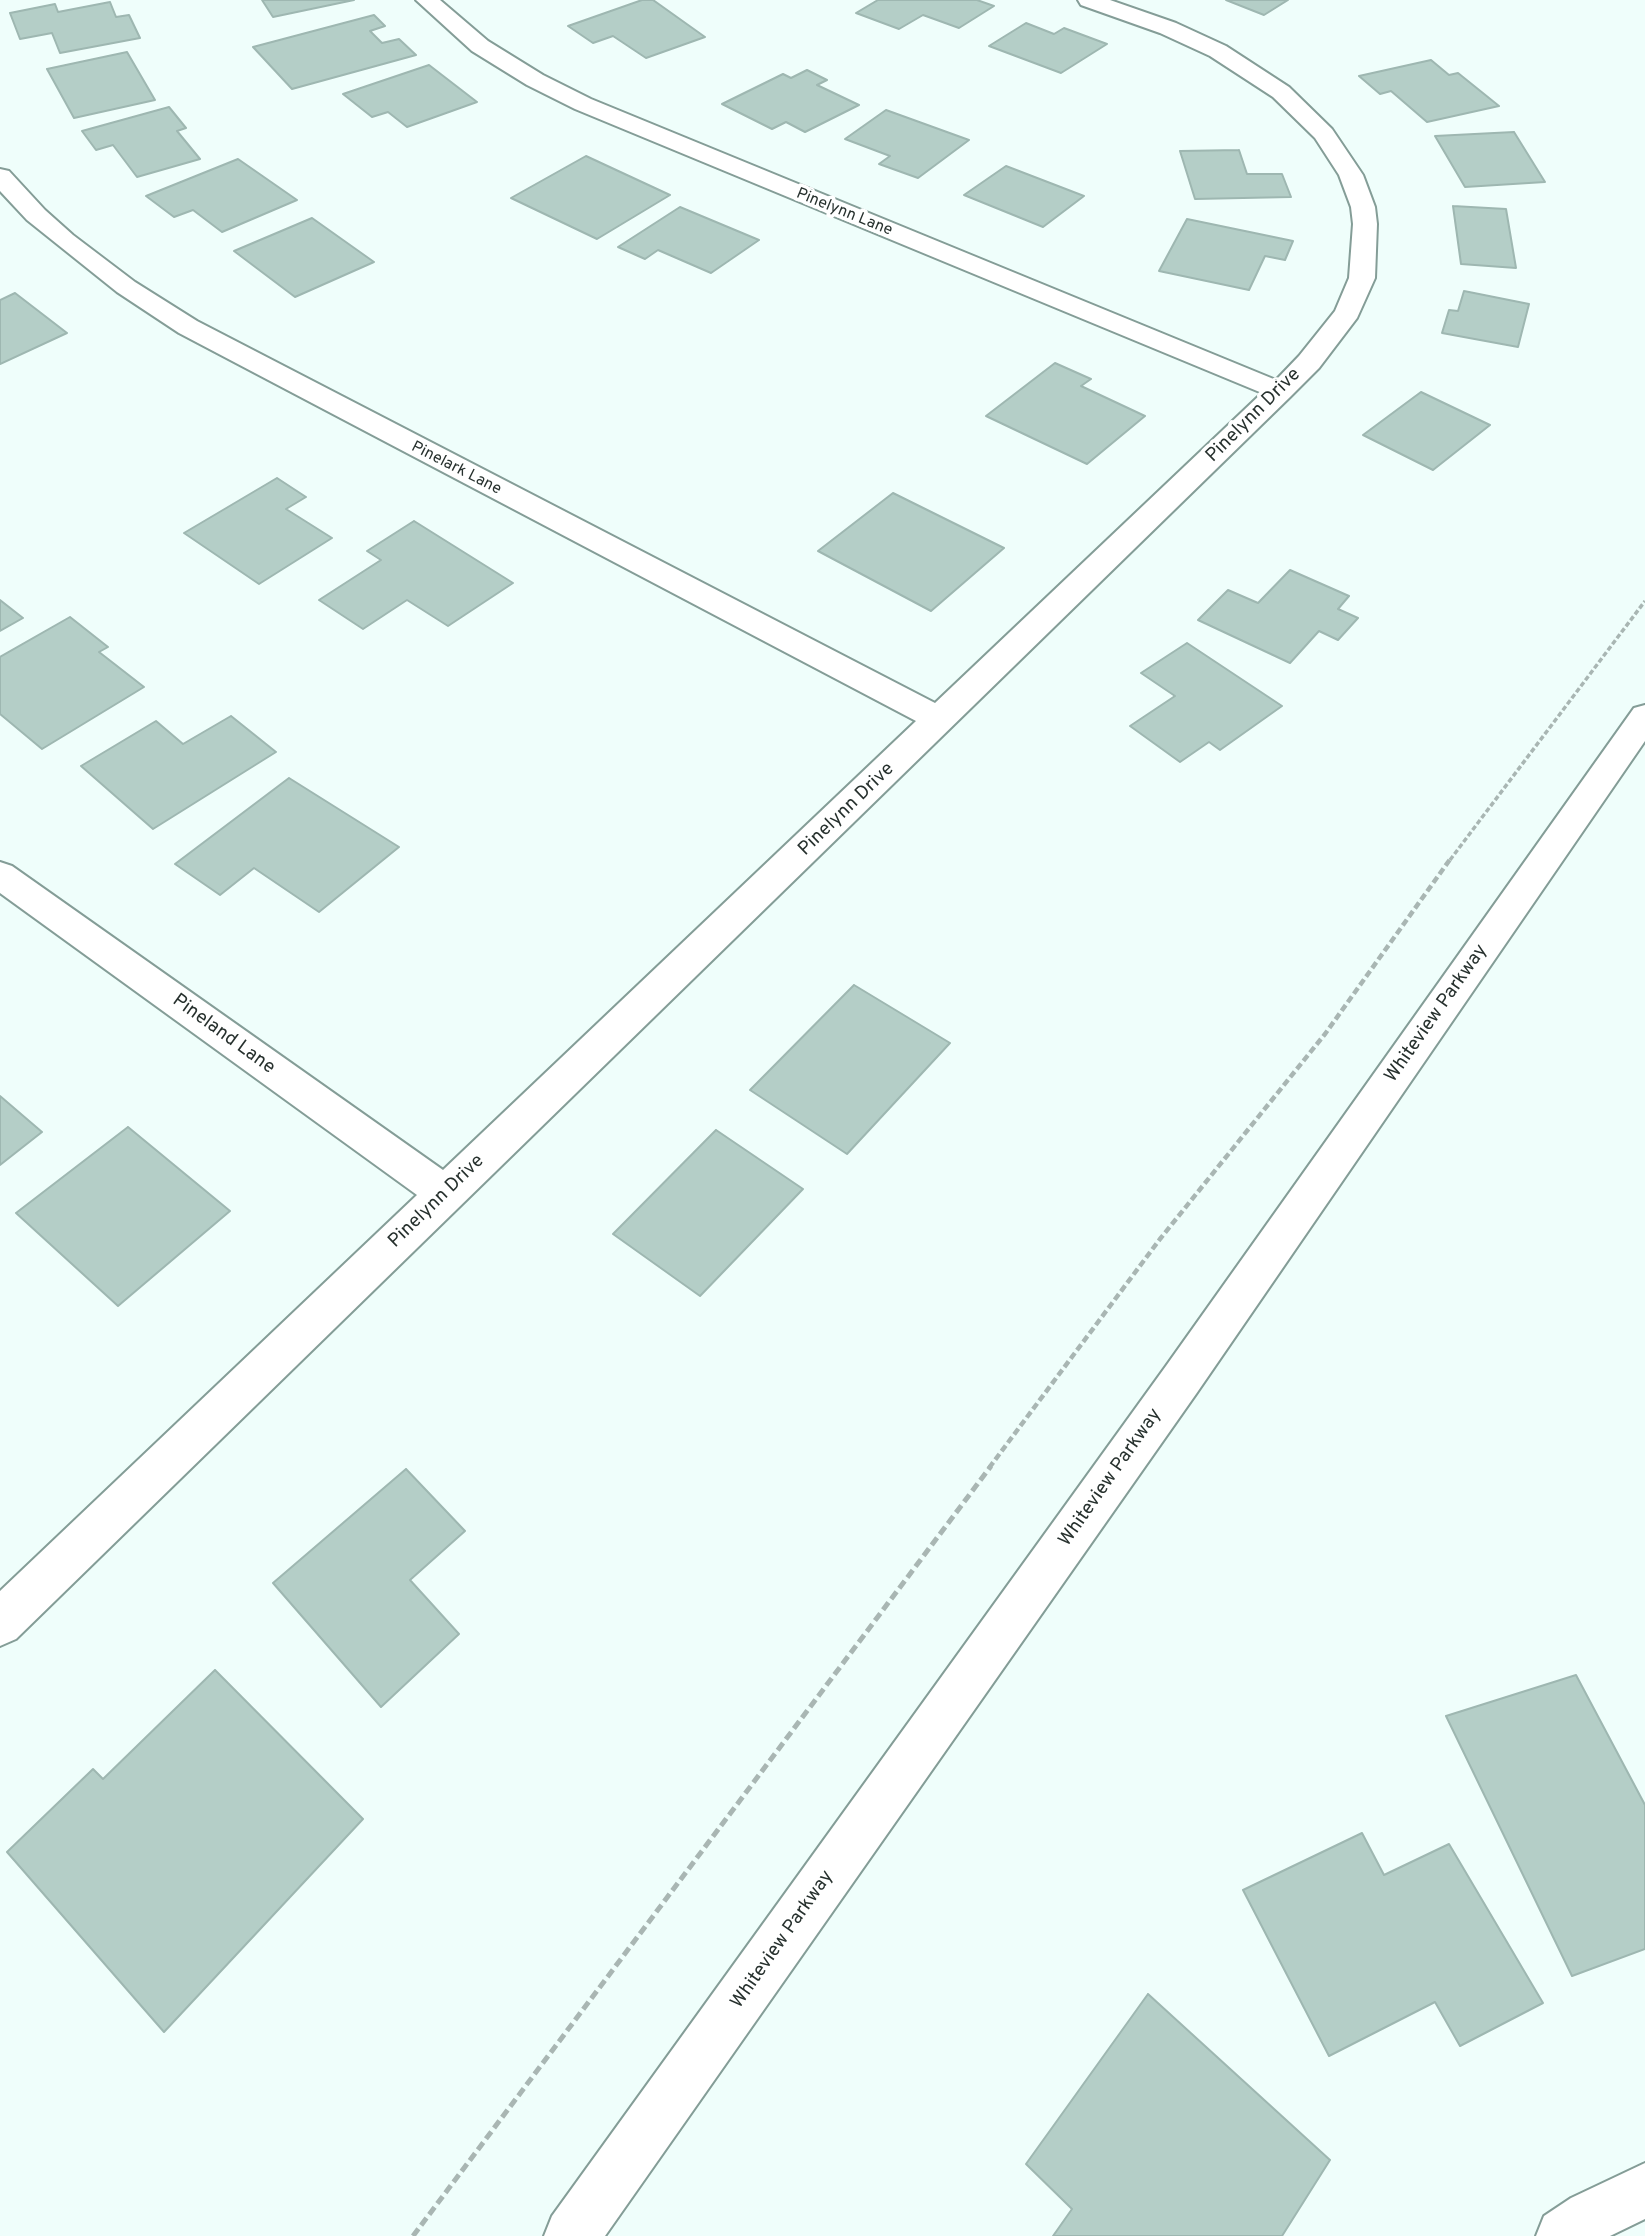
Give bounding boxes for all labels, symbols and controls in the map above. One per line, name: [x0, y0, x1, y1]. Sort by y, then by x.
street label: Pinelynn Lane: [793, 185, 895, 241]
street label: Pinelynn Drive: [1202, 364, 1306, 468]
street label: Pinelark Lane: [408, 438, 504, 500]
street label: Pinelynn Drive: [794, 759, 900, 861]
street label: Whiteview Parkway: [1381, 941, 1493, 1087]
street label: Pineland Lane: [167, 990, 279, 1080]
street label: Pinelynn Drive: [384, 1151, 490, 1253]
street label: Whiteview Parkway: [1055, 1405, 1167, 1551]
street label: Whiteview Parkway: [727, 1867, 839, 2013]

